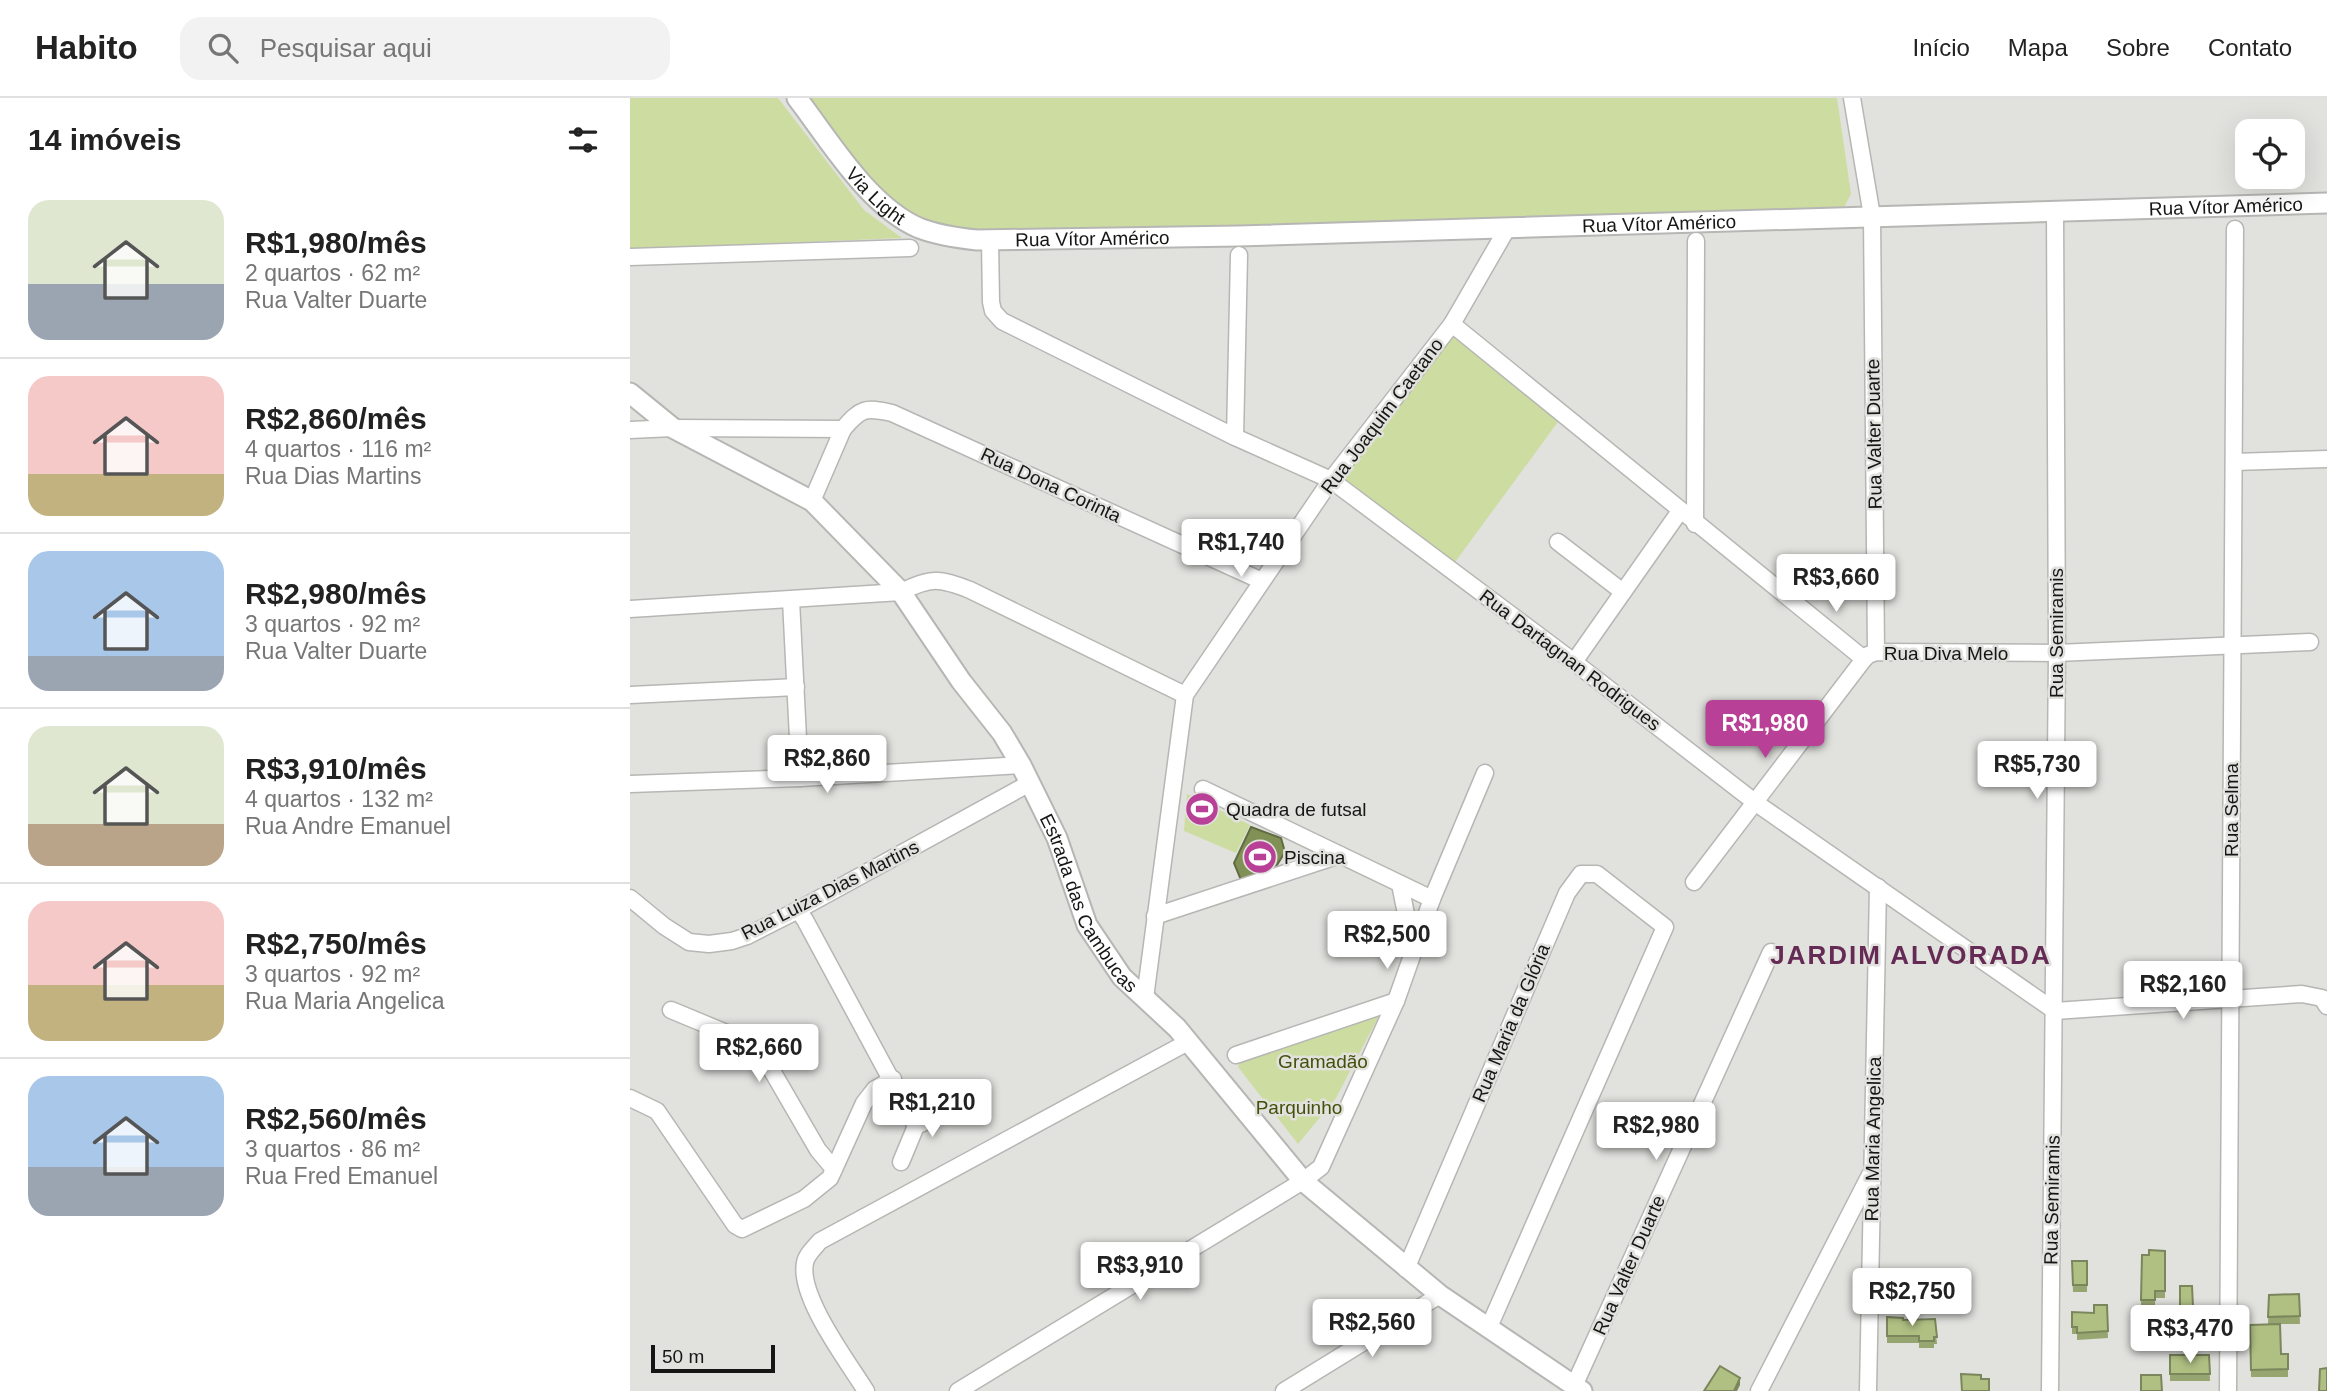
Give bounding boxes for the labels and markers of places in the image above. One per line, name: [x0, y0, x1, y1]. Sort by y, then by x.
pin: R$1,740: [1176, 519, 1306, 579]
pin: R$3,660: [1771, 554, 1901, 614]
pin: R$1,980: [1700, 700, 1830, 760]
pin: R$2,860: [762, 736, 892, 795]
pin: R$5,730: [1972, 742, 2102, 801]
sports icon: Quadra de futsal: [1183, 790, 1221, 828]
place label: Quadra de futsal: [1226, 799, 1366, 820]
sports icon: Piscina: [1241, 838, 1279, 876]
place label: Piscina: [1284, 847, 1346, 868]
pin: R$2,500: [1322, 912, 1452, 971]
pin: R$2,160: [2118, 962, 2248, 1021]
pin: R$2,660: [694, 1024, 824, 1084]
pin: R$1,210: [867, 1080, 997, 1139]
pin: R$2,980: [1591, 1102, 1721, 1162]
pin: R$3,910: [1075, 1242, 1205, 1302]
pin: R$2,750: [1847, 1268, 1977, 1328]
pin: R$2,560: [1307, 1300, 1437, 1359]
pin: R$3,470: [2125, 1306, 2255, 1365]

